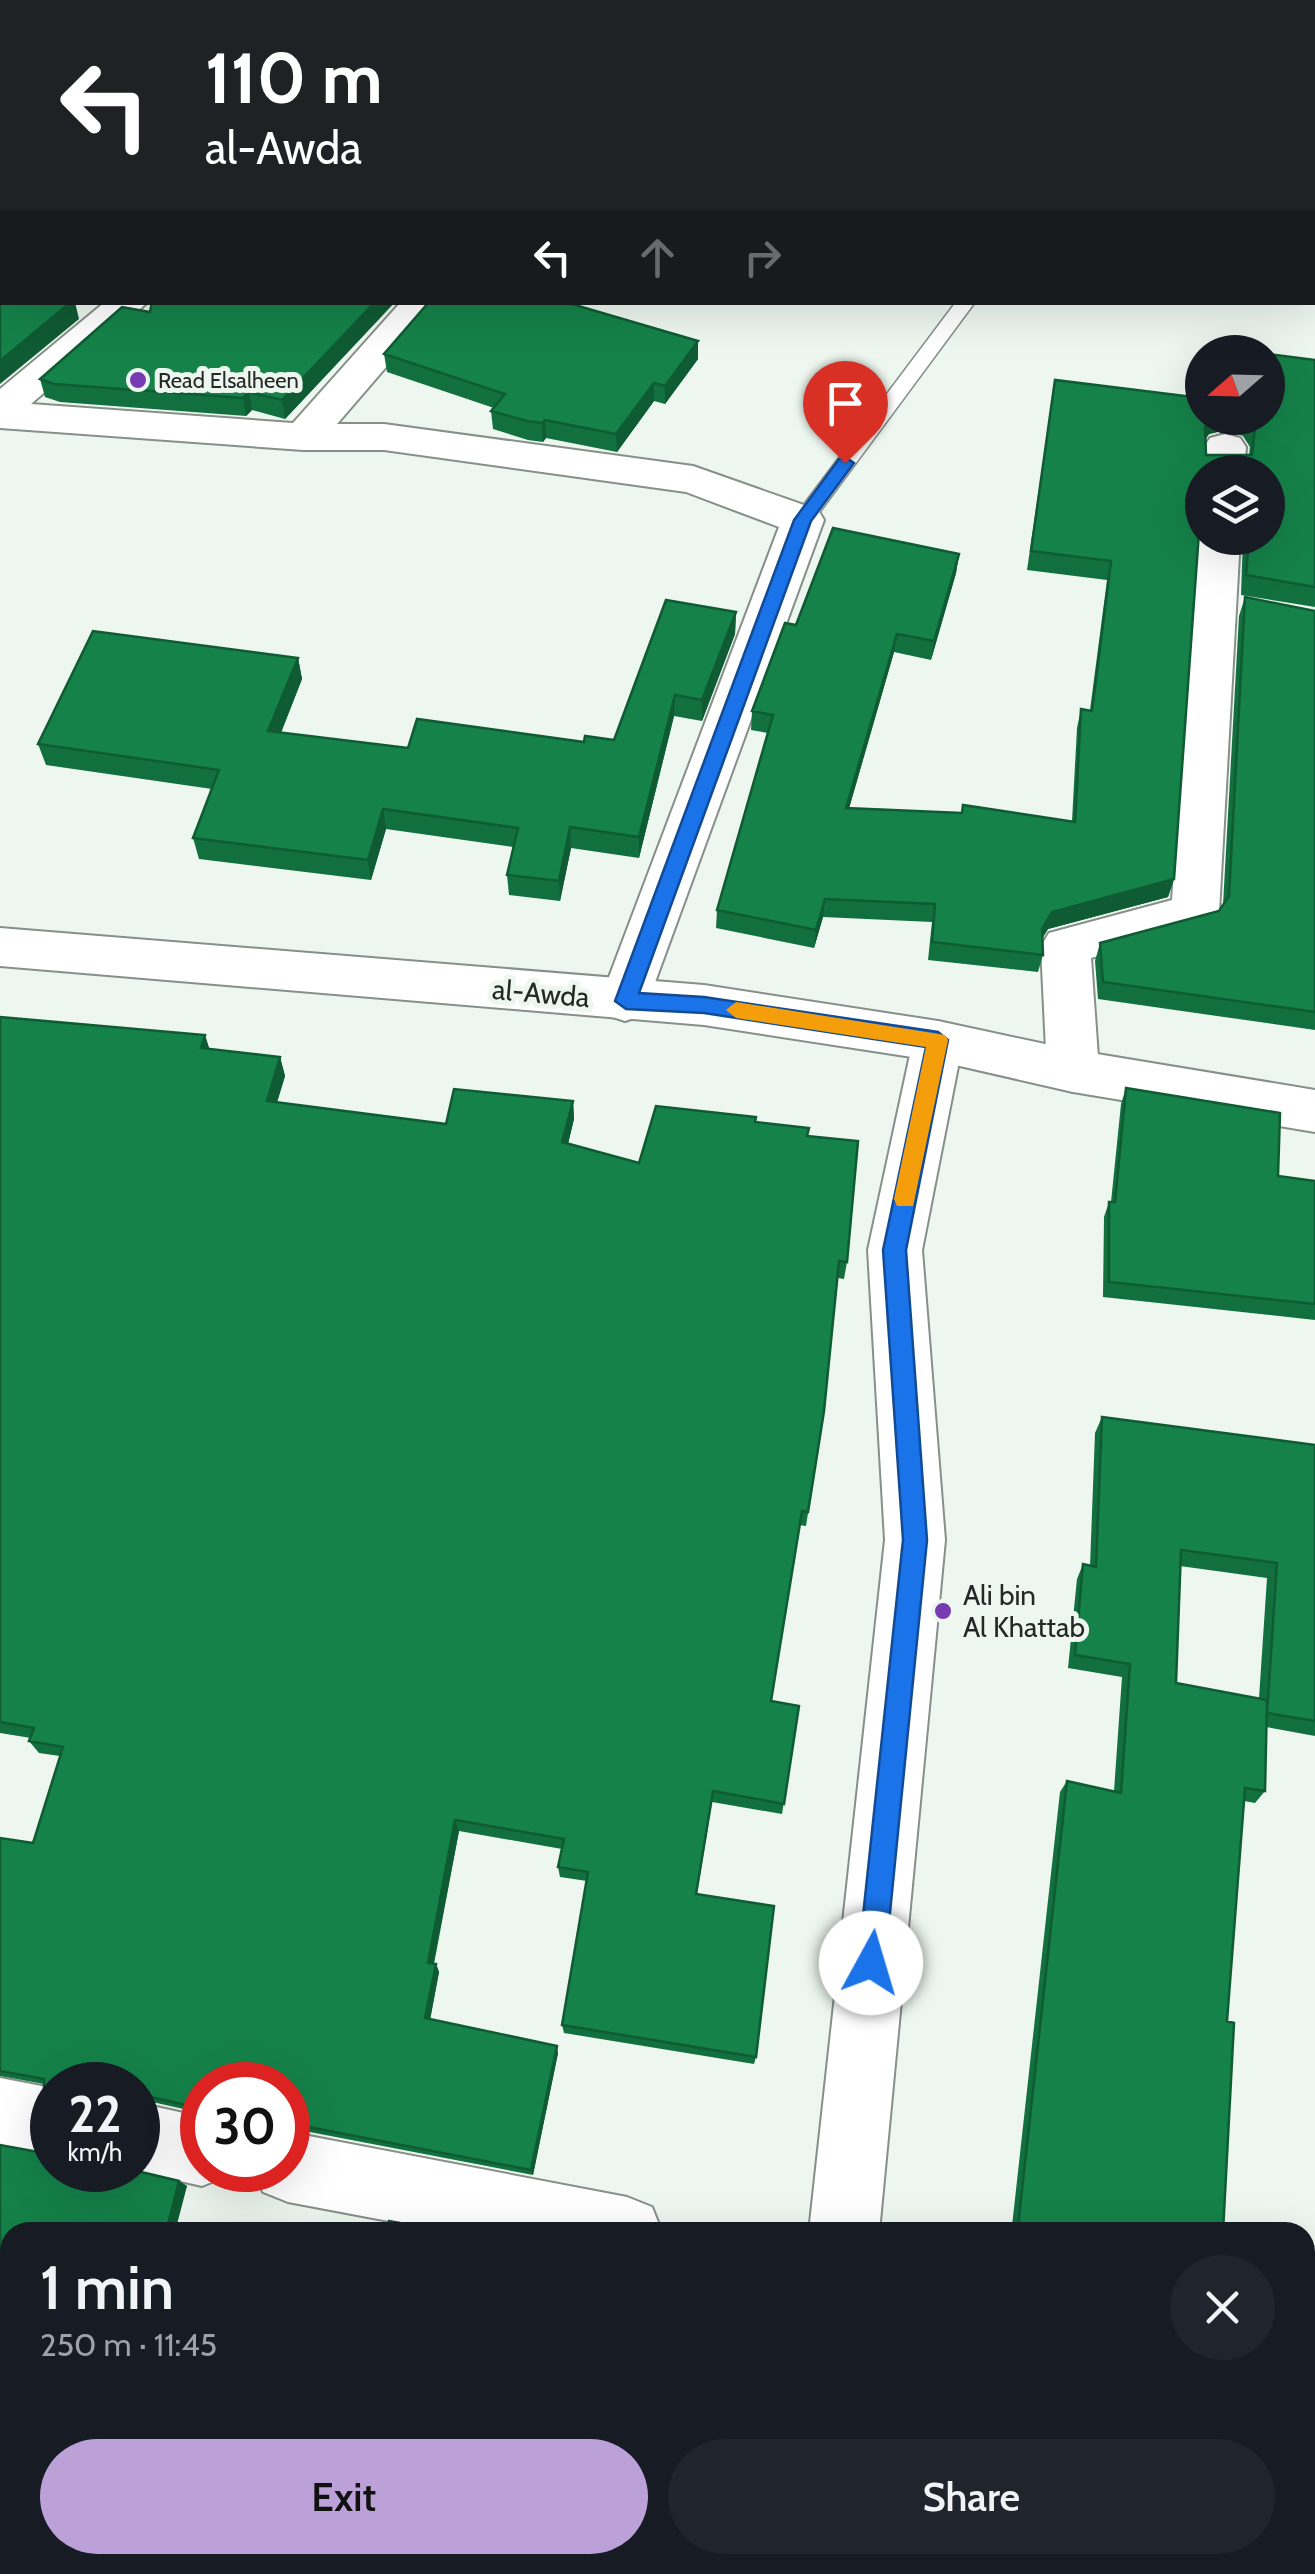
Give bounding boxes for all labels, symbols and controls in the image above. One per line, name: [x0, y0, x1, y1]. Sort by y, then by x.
text: 110 m: [205, 35, 383, 121]
icon: left: [40, 40, 170, 170]
text: al-Awda: [205, 121, 362, 175]
icon: left: [525, 230, 580, 285]
icon: ahead: [630, 230, 685, 285]
icon: right: [735, 230, 790, 285]
north arrow: [1185, 335, 1285, 435]
map controls: [1185, 335, 1285, 555]
pin: [803, 361, 888, 464]
place label: Read Elsalheen: [158, 367, 299, 394]
marker: Read Elsalheen: [127, 369, 149, 391]
icon: arrive: [818, 376, 873, 431]
button: layers: [1185, 455, 1285, 555]
street label: al-Awda: [491, 972, 592, 1014]
place label: Ali bin Al Khattab: [963, 1578, 1085, 1644]
marker: Ali bin Al Khattab: [932, 1600, 954, 1622]
position arrow: [819, 1911, 923, 2015]
speed limit sign: 30: [180, 2062, 310, 2192]
text: 22: [69, 2084, 121, 2145]
text: km/h: [68, 2137, 122, 2167]
text: 1 min: [40, 2251, 174, 2324]
button: close: [1170, 2255, 1275, 2360]
text: 250 m · 11:45: [40, 2325, 217, 2364]
button: Exit: [40, 2439, 648, 2554]
button: Share: [668, 2439, 1275, 2554]

